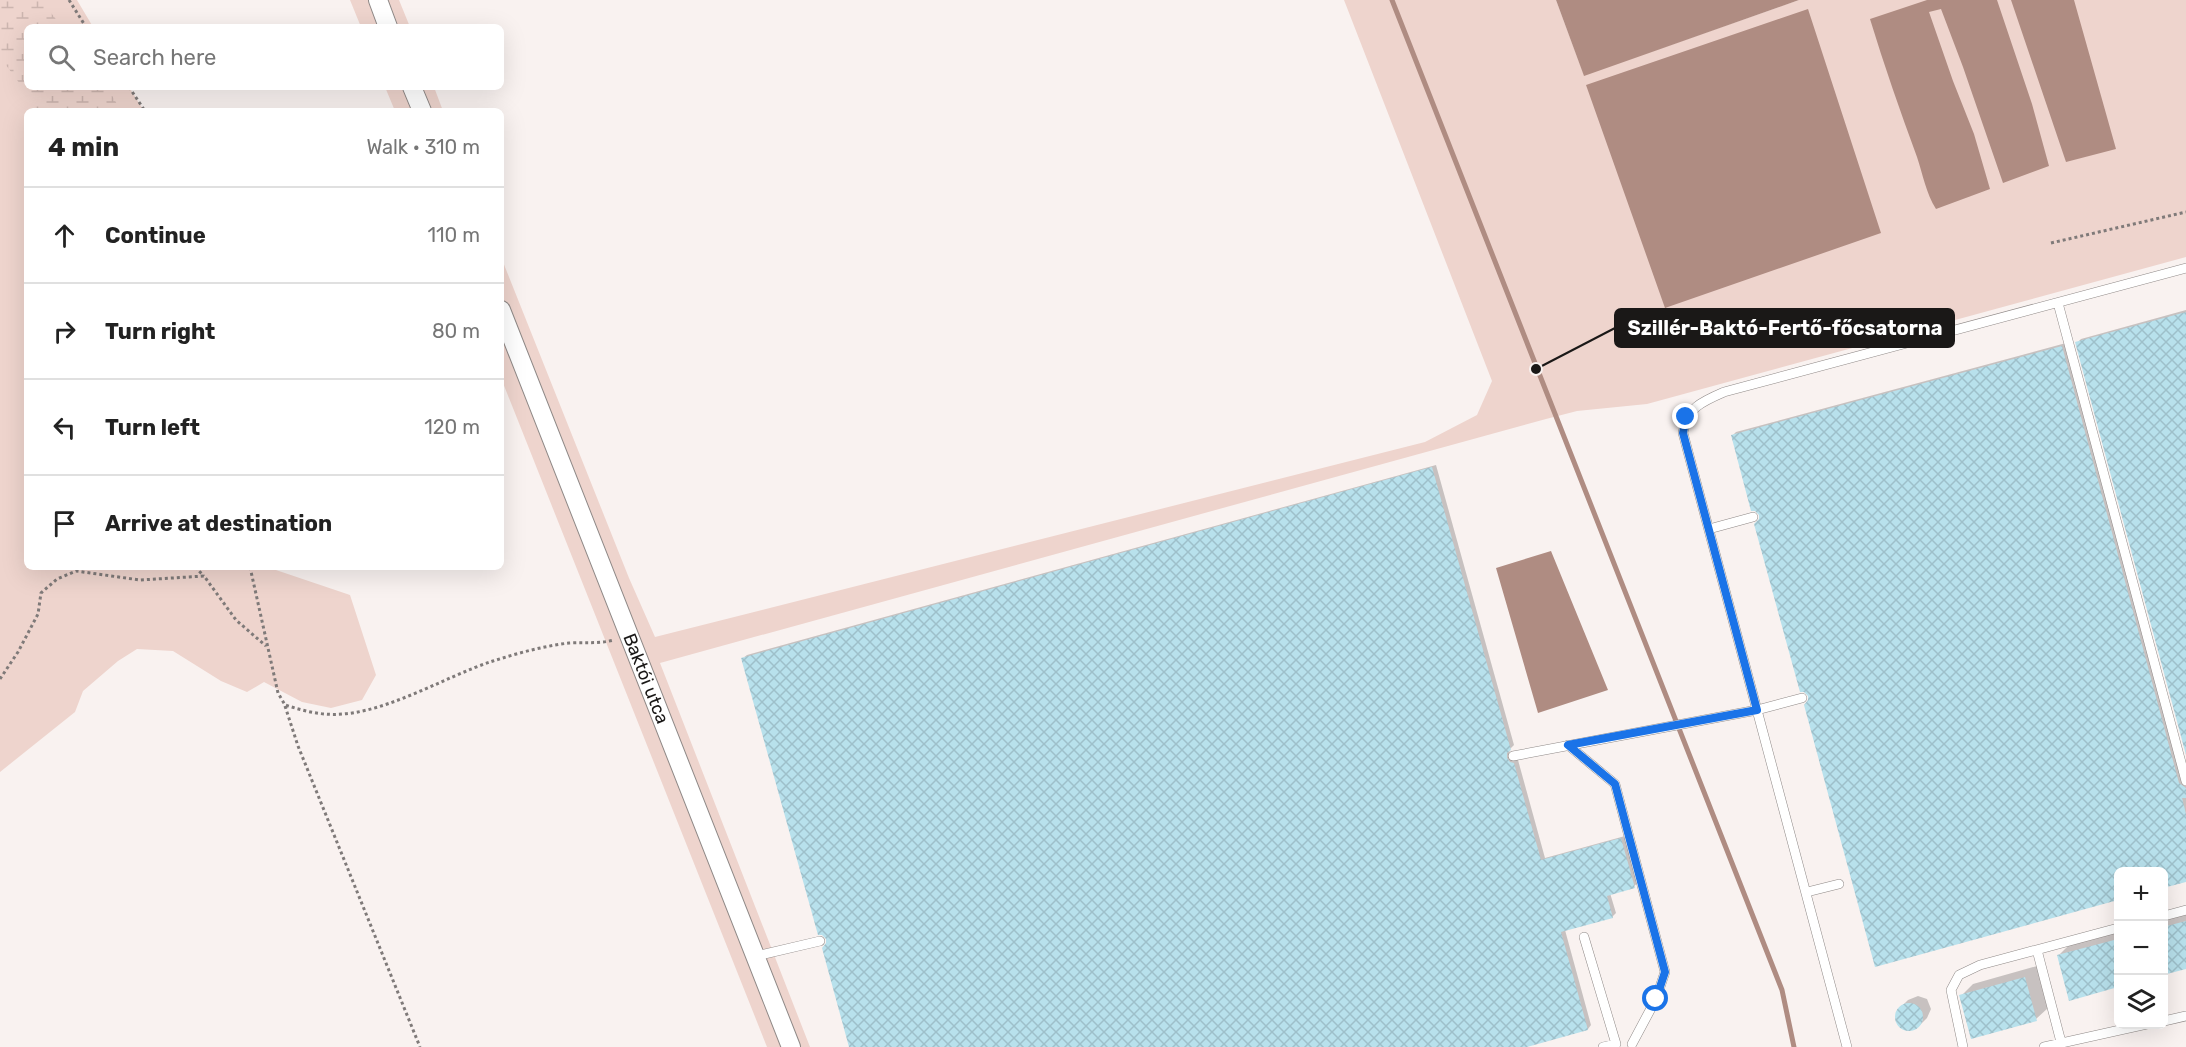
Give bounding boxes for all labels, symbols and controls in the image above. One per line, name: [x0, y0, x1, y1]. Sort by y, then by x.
search box: [24, 24, 504, 90]
icon: search: [45, 41, 78, 74]
text: Search here: [93, 44, 216, 71]
text: 4 min: [48, 132, 119, 163]
text: Walk · 310 m: [366, 135, 480, 159]
icon: ahead: [48, 219, 81, 252]
text: Continue: [105, 222, 206, 249]
text: 110 m: [428, 223, 480, 247]
callout: Szillér-Baktó-Fertő-főcsatorna: [1615, 309, 1954, 347]
icon: right: [48, 315, 81, 348]
text: Szillér-Baktó-Fertő-főcsatorna: [1627, 316, 1943, 340]
text: Turn right: [105, 318, 215, 345]
text: 80 m: [432, 319, 480, 343]
route end: [1672, 403, 1698, 429]
icon: left: [48, 411, 81, 444]
text: Turn left: [105, 414, 200, 441]
text: 120 m: [424, 415, 480, 439]
icon: arrive: [48, 507, 81, 540]
text: Arrive at destination: [105, 510, 332, 537]
street label: Baktói utca: [618, 630, 674, 727]
map controls: [2114, 867, 2168, 1029]
button: +: [2114, 867, 2168, 921]
button: −: [2114, 921, 2168, 975]
button: layers: [2114, 975, 2168, 1029]
route start: [1642, 985, 1668, 1011]

